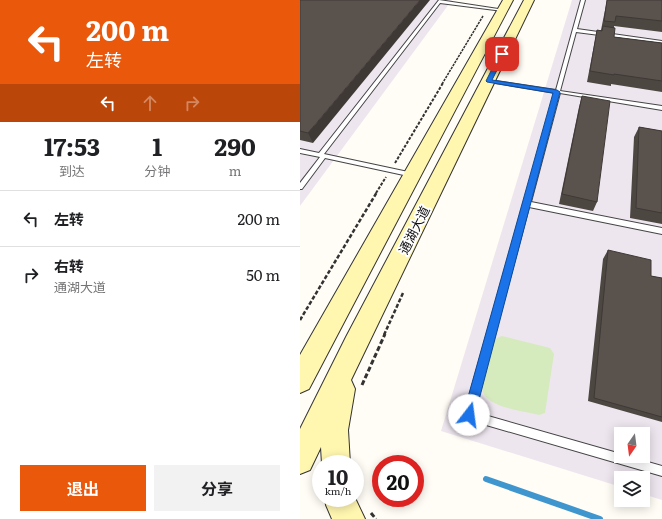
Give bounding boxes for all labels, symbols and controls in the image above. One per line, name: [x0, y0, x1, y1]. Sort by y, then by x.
text: 200 m: [86, 8, 169, 50]
icon: left: [20, 16, 72, 68]
pin: [485, 37, 519, 71]
icon: arrive: [491, 43, 513, 65]
text: 左转: [86, 46, 122, 73]
icon: left: [97, 92, 119, 114]
icon: ahead: [139, 92, 161, 114]
icon: right: [181, 92, 203, 114]
text: 17:53: [44, 128, 100, 163]
text: 1: [152, 128, 162, 163]
text: 290: [214, 128, 256, 163]
text: 到达: [59, 161, 85, 180]
text: 分钟: [144, 161, 170, 180]
text: m: [229, 161, 241, 180]
street label: 通湖大道: [393, 202, 434, 257]
text: 左转: [54, 207, 84, 230]
text: 200 m: [238, 207, 280, 230]
icon: left: [20, 208, 42, 230]
text: 右转: [54, 254, 84, 277]
text: 50 m: [246, 263, 280, 286]
icon: right: [20, 264, 42, 286]
text: 通湖大道: [54, 277, 106, 296]
position arrow: [448, 394, 490, 436]
north arrow: [614, 427, 650, 463]
map controls: [614, 427, 650, 507]
speed limit sign: 20: [372, 455, 424, 507]
text: 10: [328, 461, 348, 491]
button: 退出: [20, 465, 146, 511]
button: 分享: [154, 465, 280, 511]
button: layers: [614, 471, 650, 507]
text: km/h: [325, 483, 351, 498]

